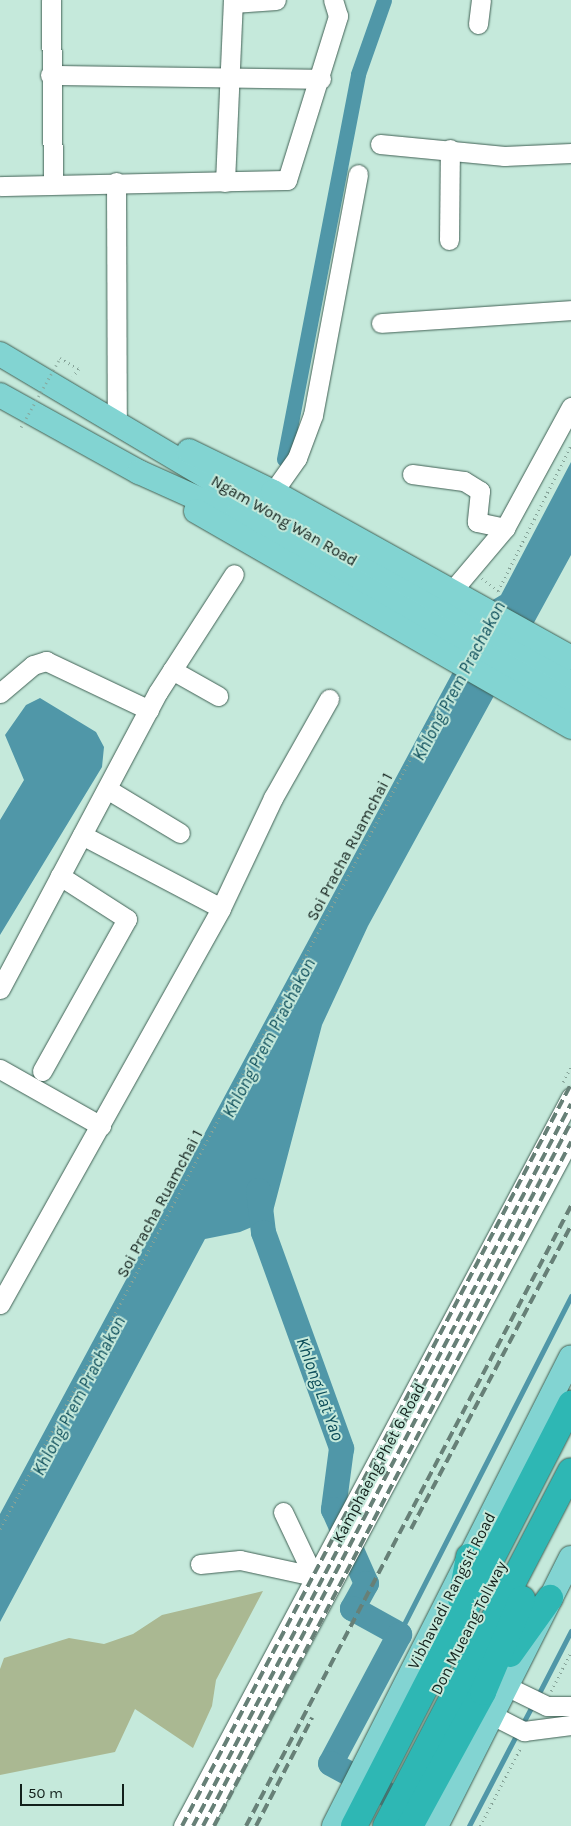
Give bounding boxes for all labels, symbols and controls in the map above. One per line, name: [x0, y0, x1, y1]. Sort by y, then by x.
street label: Ngam Wong Wan Road: [208, 471, 360, 571]
water label: Khlong Prem Prachakon: [408, 598, 510, 764]
street label: Soi Pracha Ruamchai 1: [303, 770, 397, 924]
water label: Khlong Prem Prachakon: [218, 955, 320, 1121]
street label: Soi Pracha Ruamchai 1: [113, 1127, 207, 1281]
water label: Khlong Prem Prachakon: [28, 1313, 130, 1479]
water label: Khlong Lat Yao: [291, 1334, 349, 1444]
street label: Kamphaeng Phet 6 Road: [329, 1380, 429, 1546]
street label: Vibhavadi Rangsit Road: [404, 1509, 500, 1673]
street label: Don Mueang Tollway: [427, 1558, 511, 1698]
scale bar: [22, 1774, 126, 1806]
text: 50 m: [28, 1784, 63, 1802]

